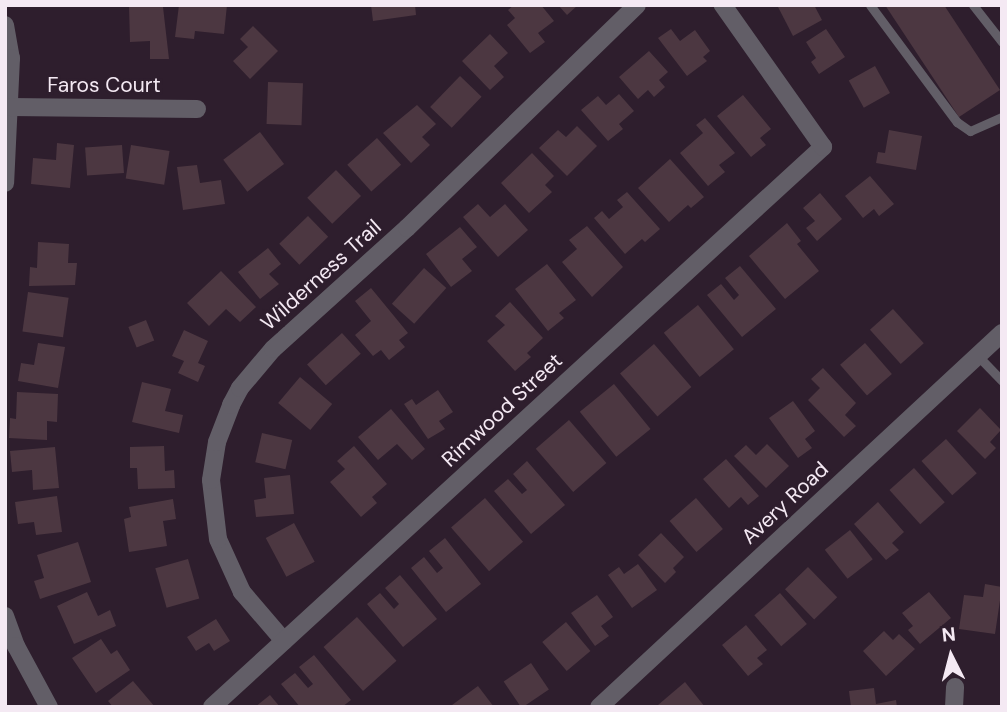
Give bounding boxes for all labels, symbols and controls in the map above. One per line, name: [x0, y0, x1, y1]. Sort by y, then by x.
street label: Faros Court: [47, 72, 161, 98]
street label: Wilderness Trail: [256, 214, 386, 336]
street label: Rimwood Street: [437, 348, 567, 472]
street label: Avery Road: [736, 457, 834, 549]
north arrow: [916, 621, 986, 691]
text: N: [941, 621, 957, 648]

